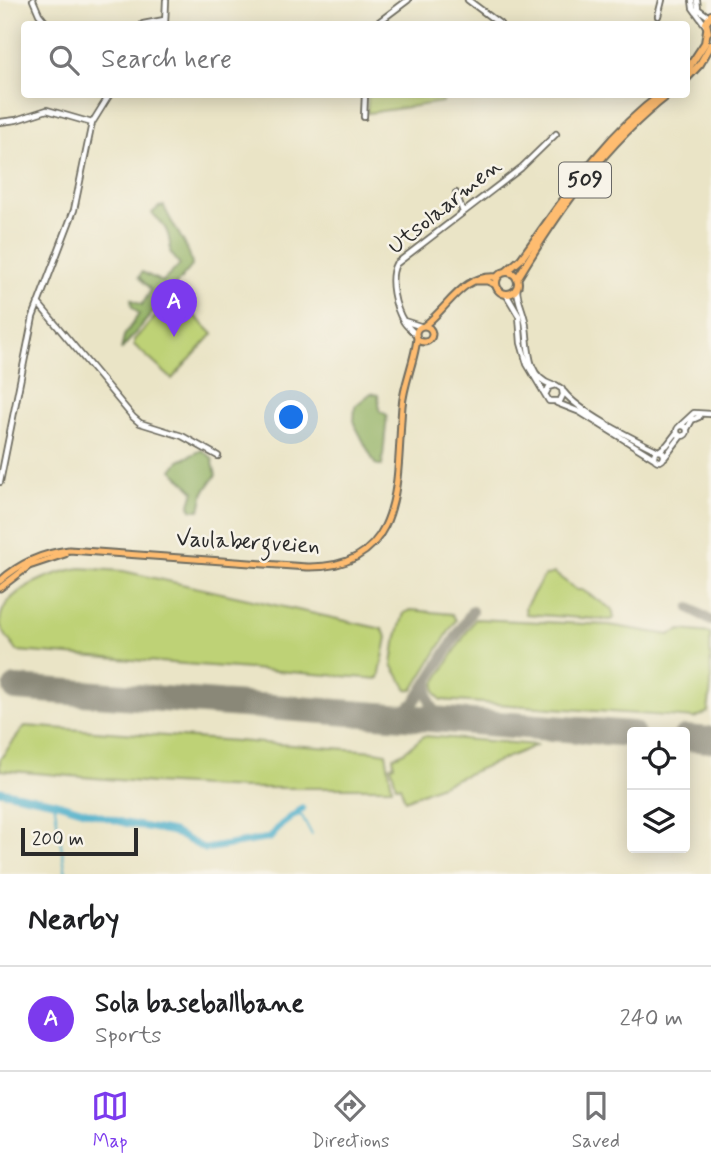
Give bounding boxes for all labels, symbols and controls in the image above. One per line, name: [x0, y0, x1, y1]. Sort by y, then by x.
search box: [21, 21, 690, 98]
icon: search: [45, 41, 83, 79]
text: Search here: [101, 43, 232, 77]
street label: Utsolaarmen: [382, 152, 508, 262]
road number: 509: [559, 162, 611, 198]
pin: A: [151, 279, 197, 337]
your location: [274, 400, 308, 434]
street label: Vaulabergveien: [175, 524, 321, 564]
map controls: [627, 727, 690, 853]
button: locate: [627, 727, 690, 790]
button: layers: [627, 790, 690, 853]
scale bar: [21, 825, 138, 857]
text: 200 m: [32, 827, 84, 852]
text: Nearby: [28, 900, 119, 939]
text: Sola baseballbane: [95, 987, 304, 1021]
text: A: [43, 1004, 59, 1034]
text: 240 m: [619, 1004, 683, 1034]
text: Sports: [95, 1021, 162, 1051]
tab: Map: [91, 1087, 129, 1154]
tab: Directions: [311, 1087, 390, 1154]
tab: Saved: [572, 1087, 620, 1154]

